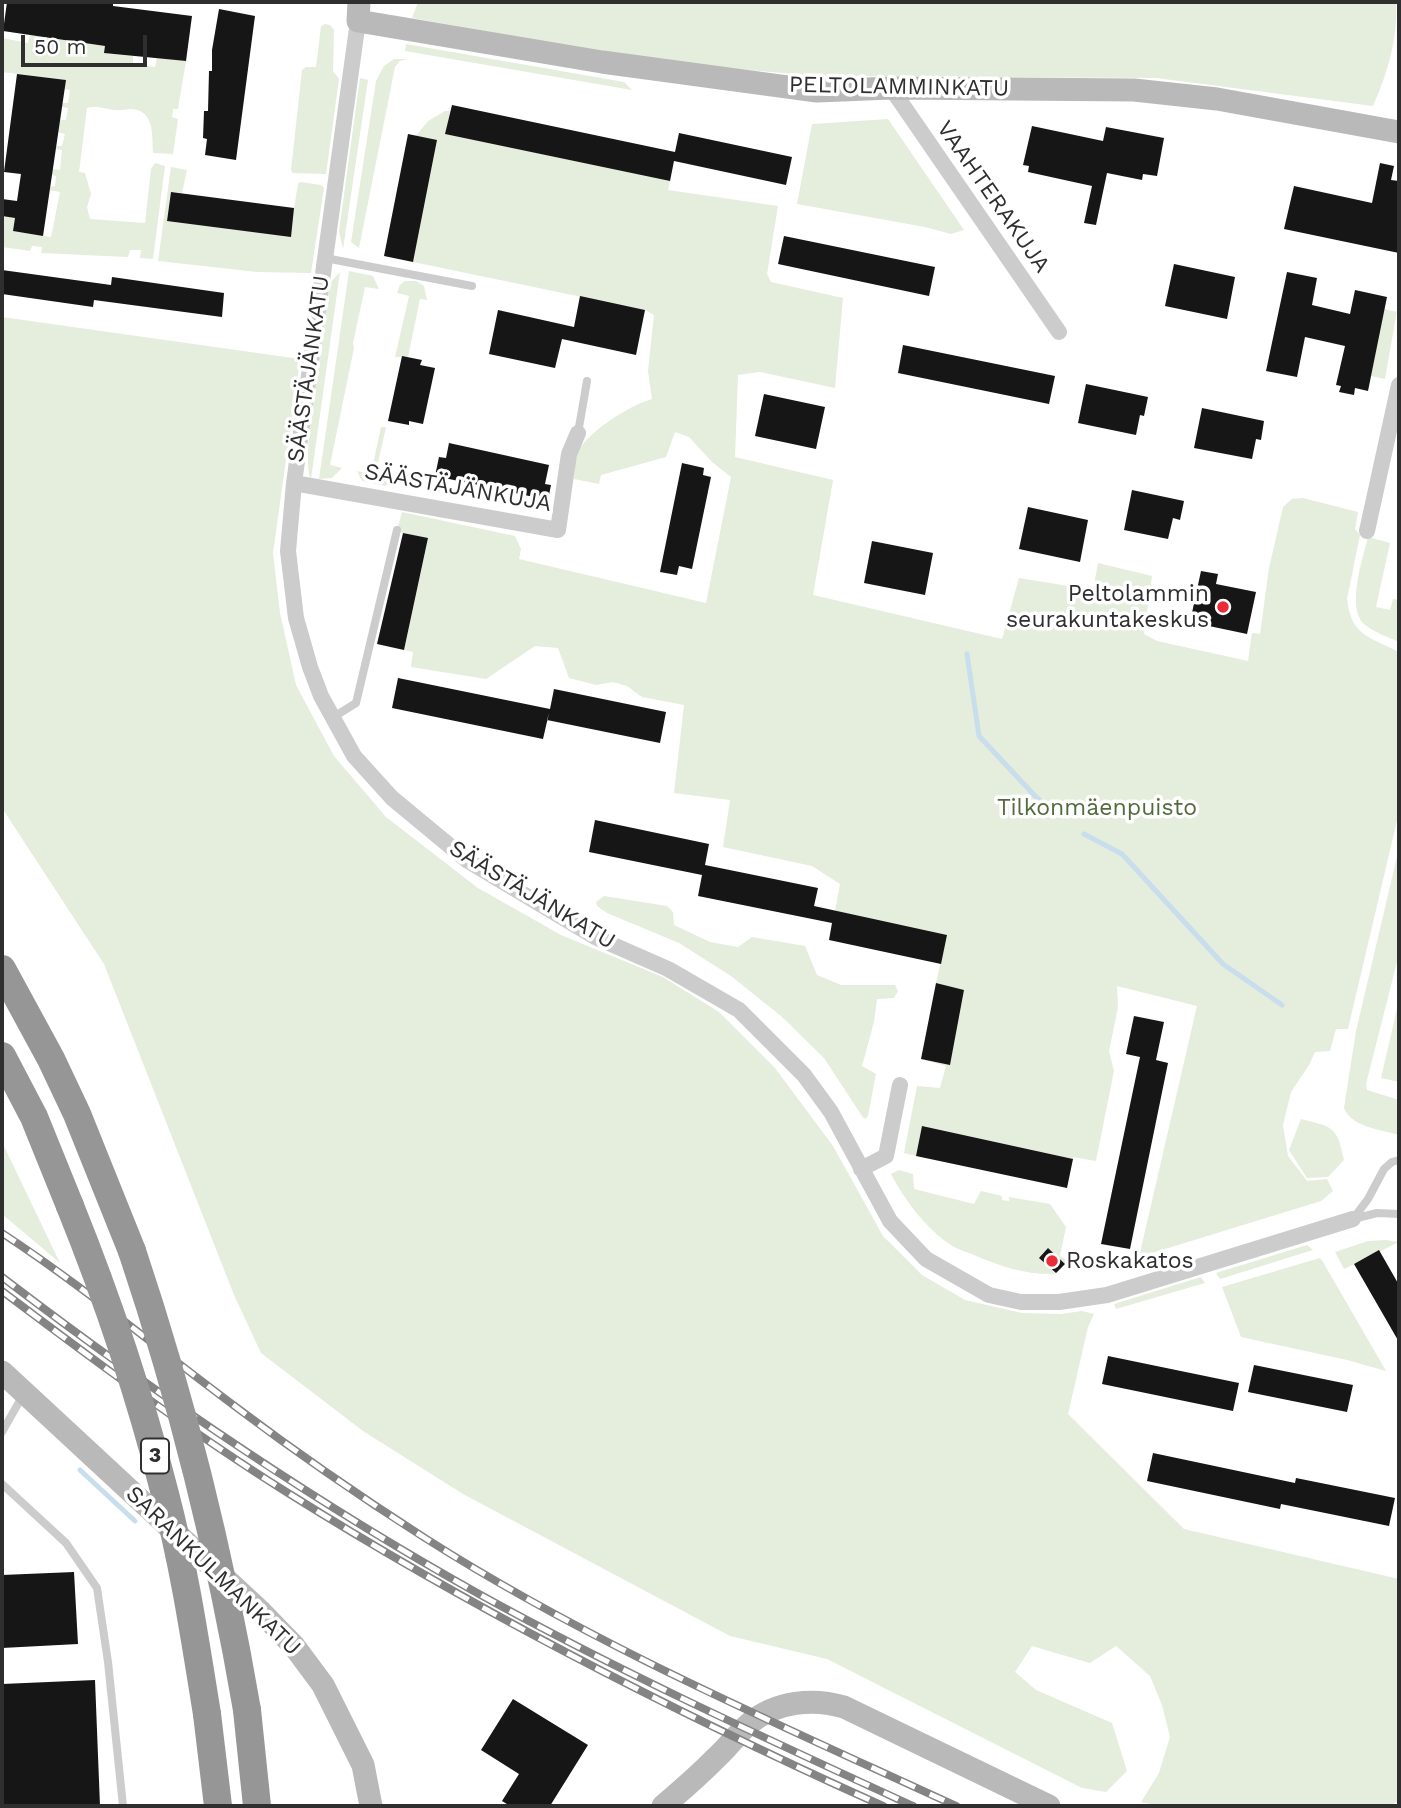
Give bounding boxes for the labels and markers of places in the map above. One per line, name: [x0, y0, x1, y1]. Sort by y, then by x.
place label: Peltolammin seurakuntakeskus: [1006, 580, 1209, 634]
marker: Peltolammin seurakuntakeskus: [1215, 599, 1231, 615]
place label: Roskakatos: [1066, 1247, 1194, 1275]
marker: Roskakatos: [1044, 1253, 1060, 1269]

